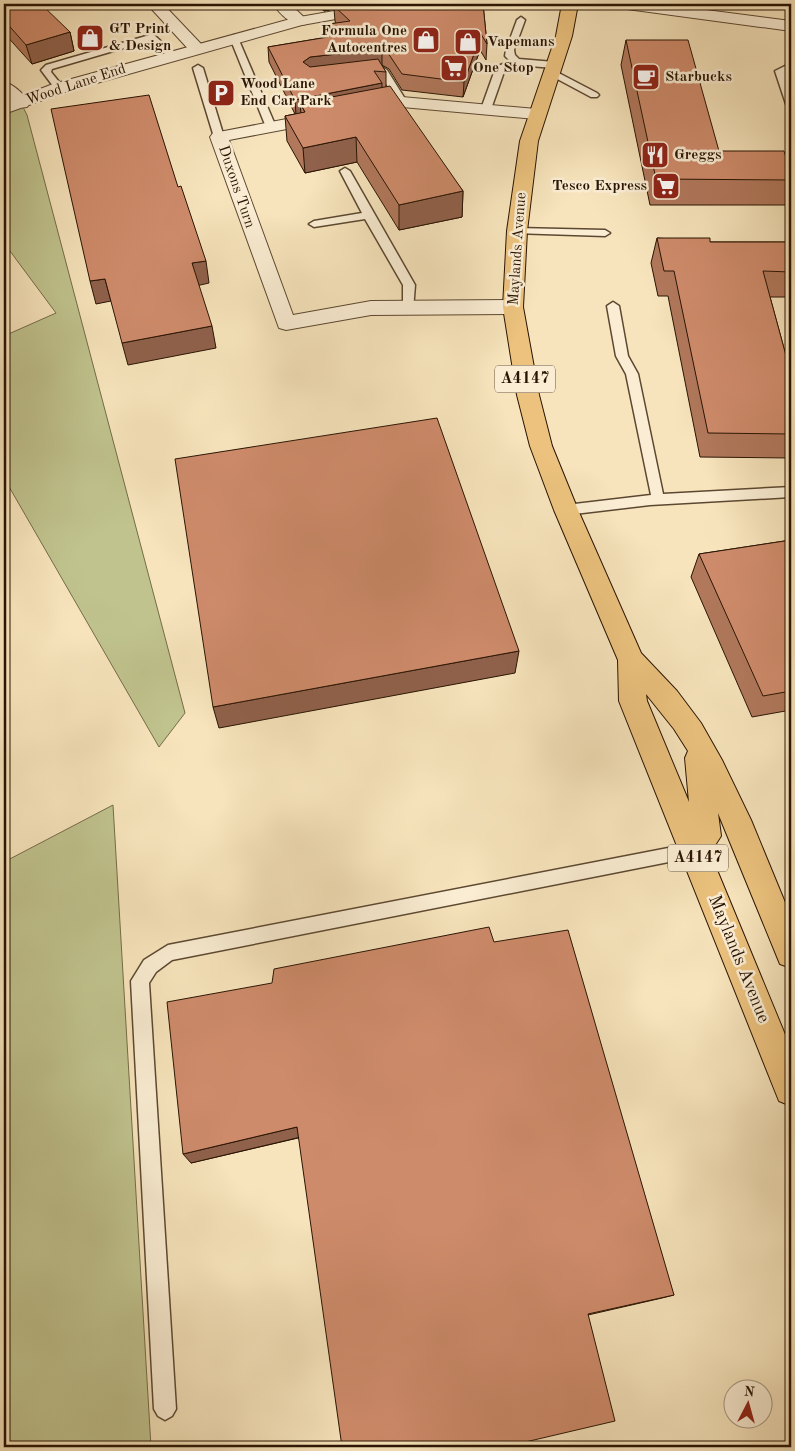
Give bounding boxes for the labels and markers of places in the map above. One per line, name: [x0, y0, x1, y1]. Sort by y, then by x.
place label: GT Print & Design: [109, 22, 171, 54]
shop icon: GT Print & Design: [75, 23, 105, 53]
place label: Formula One Autocentres: [321, 24, 407, 56]
shop icon: Formula One Autocentres: [411, 25, 441, 55]
shop icon: Vapemans: [453, 27, 483, 57]
place label: Vapemans: [487, 35, 554, 50]
supermarket icon: One Stop: [439, 53, 469, 83]
place label: One Stop: [473, 61, 534, 76]
cafe icon: Starbucks: [631, 62, 661, 92]
place label: Starbucks: [665, 70, 732, 85]
place label: Wood Lane End Car Park: [240, 77, 332, 109]
parking icon: Wood Lane End Car Park: [206, 78, 236, 108]
restaurant icon: Greggs: [640, 140, 670, 170]
place label: Greggs: [674, 148, 721, 163]
supermarket icon: Tesco Express: [651, 171, 681, 201]
place label: Tesco Express: [552, 179, 647, 194]

